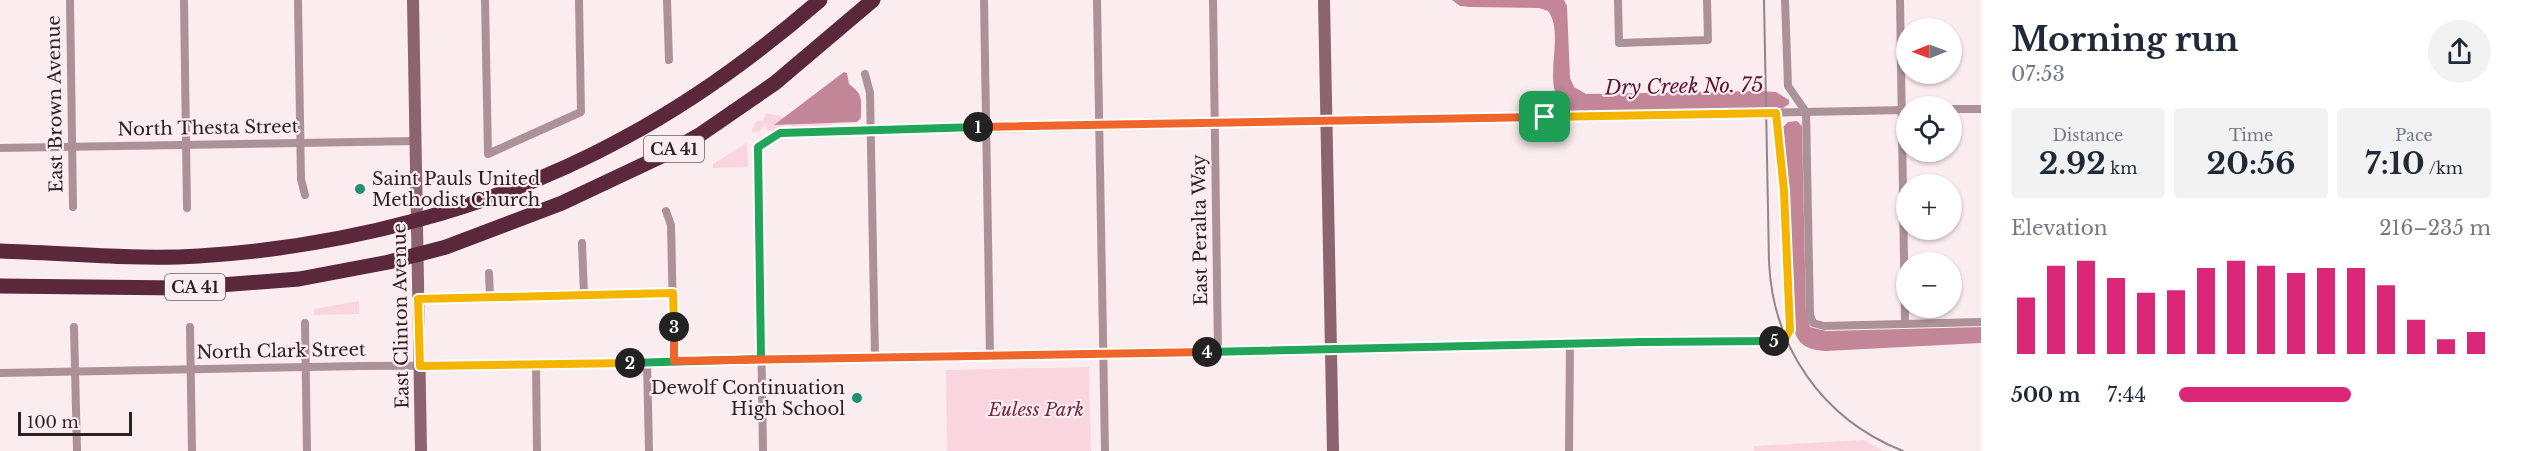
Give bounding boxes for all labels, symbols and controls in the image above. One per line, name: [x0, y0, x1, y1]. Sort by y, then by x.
street label: East Brown Avenue: [42, 15, 68, 193]
north arrow: [1896, 18, 1962, 84]
map controls: [1896, 18, 1962, 318]
text: Morning run: [2011, 19, 2239, 60]
button: share: [2428, 20, 2491, 83]
text: 07:53: [2011, 62, 2065, 86]
water label: Dry Creek No. 75: [1603, 73, 1764, 99]
pin: [1519, 91, 1570, 142]
button: locate: [1896, 96, 1962, 162]
icon: arrive: [1528, 100, 1561, 133]
pin: 1: [963, 112, 993, 142]
street label: North Thesta Street: [117, 115, 299, 141]
text: 1: [975, 117, 981, 137]
text: Distance: [2053, 125, 2123, 145]
text: Time: [2229, 125, 2273, 145]
text: Pace: [2395, 125, 2433, 145]
road number: CA 41: [644, 136, 704, 162]
text: 2.92: [2039, 145, 2106, 182]
text: 20:56: [2207, 145, 2295, 182]
text: 7:10: [2365, 145, 2425, 182]
street label: East Peralta Way: [1188, 154, 1212, 306]
text: km: [2106, 158, 2137, 178]
text: /km: [2425, 158, 2463, 178]
place label: Saint Pauls United Methodist Church: [372, 168, 540, 211]
button: +: [1896, 174, 1962, 240]
marker: Saint Pauls United Methodist Church: [353, 182, 367, 196]
text: Elevation: [2011, 216, 2108, 240]
text: 216–235 m: [2379, 216, 2491, 240]
street label: East Clinton Avenue: [388, 223, 414, 409]
button: −: [1896, 252, 1962, 318]
road number: CA 41: [165, 274, 225, 300]
pin: 3: [659, 312, 689, 342]
text: 3: [669, 317, 679, 337]
pin: 5: [1759, 326, 1789, 356]
text: 5: [1769, 331, 1779, 351]
pin: 4: [1192, 337, 1222, 367]
street label: North Clark Street: [196, 339, 366, 363]
text: 4: [1202, 342, 1212, 362]
pin: 2: [615, 348, 645, 378]
text: 2: [625, 353, 635, 373]
place label: Dewolf Continuation High School: [651, 377, 845, 420]
text: 500 m: [2011, 383, 2081, 407]
text: 7:44: [2107, 383, 2146, 407]
marker: Dewolf Continuation High School: [850, 391, 864, 405]
park label: Euless Park: [987, 399, 1084, 421]
scale bar: [18, 409, 132, 436]
text: 100 m: [27, 412, 79, 432]

